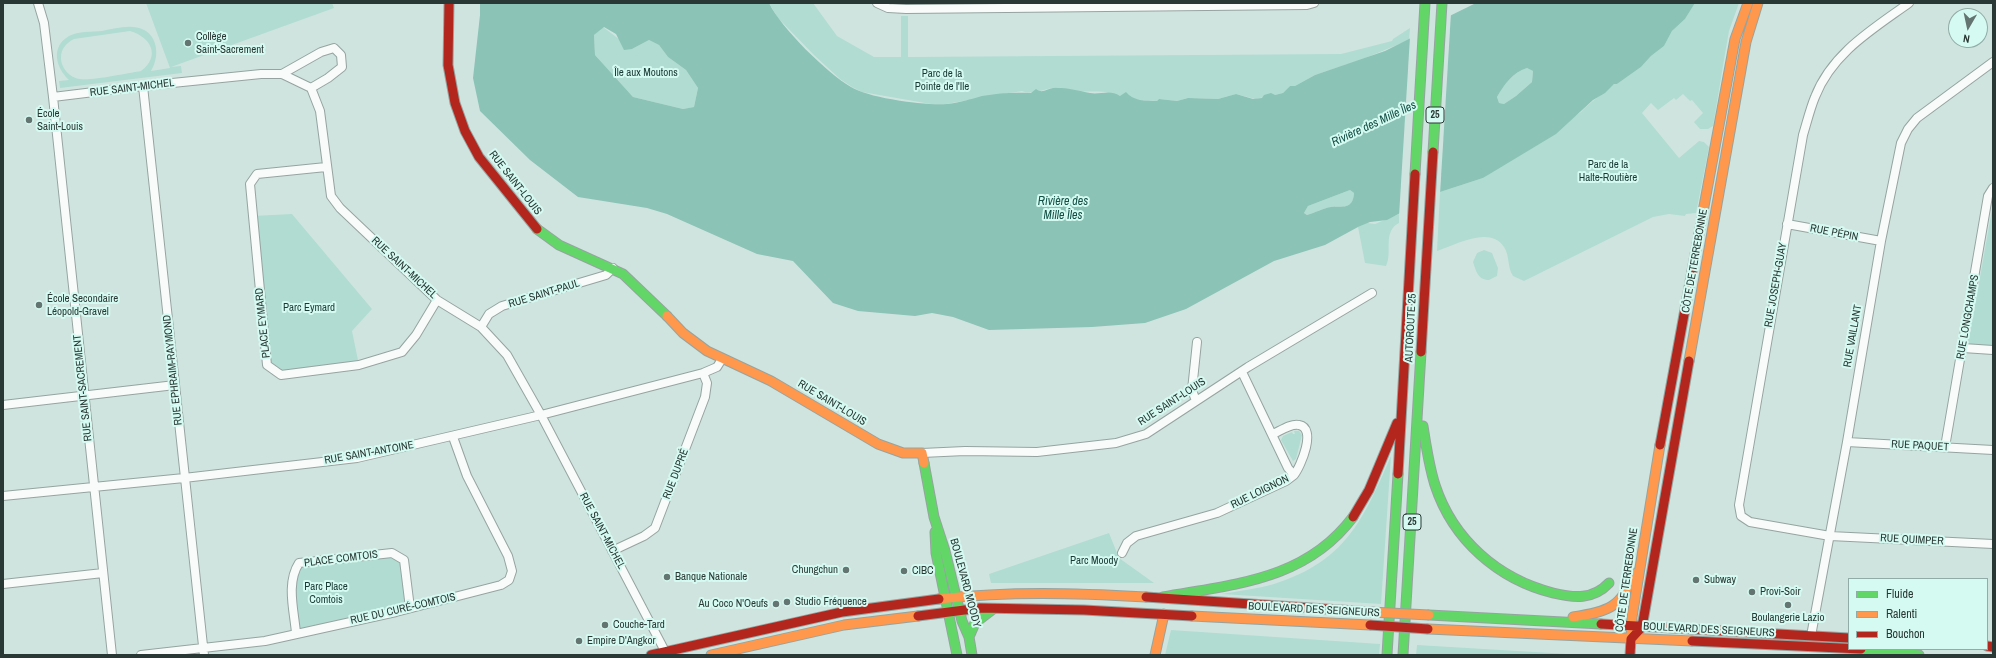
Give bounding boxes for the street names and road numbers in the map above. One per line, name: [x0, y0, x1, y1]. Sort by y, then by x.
street label: RUE SAINT-MICHEL: [89, 76, 175, 100]
road number: 25: [1426, 107, 1444, 123]
street label: RUE SAINT-LOUIS: [486, 148, 544, 218]
street label: CÔTE DE TERREBONNE: [1679, 208, 1711, 314]
street label: RUE PÉPIN: [1809, 222, 1859, 244]
street label: RUE SAINT-MICHEL: [369, 234, 439, 302]
street label: RUE JOSEPH-GUAY: [1762, 242, 1790, 328]
street label: RUE LONGCHAMPS: [1954, 274, 1982, 360]
street label: RUE SAINT-PAUL: [507, 277, 581, 311]
street label: PLACE EYMARD: [253, 287, 273, 359]
street label: AUTOROUTE 25: [1403, 293, 1419, 363]
street label: RUE VAILLANT: [1841, 304, 1865, 368]
street label: RUE EPHRAIM-RAYMOND: [161, 314, 185, 426]
street label: RUE SAINT-SACREMENT: [71, 334, 95, 442]
street label: RUE SAINT-LOUIS: [1136, 375, 1208, 429]
street label: RUE SAINT-LOUIS: [795, 377, 869, 429]
street label: RUE PAQUET: [1891, 438, 1949, 454]
street label: RUE SAINT-ANTOINE: [323, 439, 415, 467]
street label: RUE DUPRÉ: [660, 447, 692, 501]
street label: RUE LOIGNON: [1229, 472, 1291, 512]
street label: RUE SAINT-MICHEL: [576, 491, 628, 571]
road number: 25: [1403, 514, 1421, 530]
street label: CÔTE DE TERREBONNE: [1613, 527, 1641, 633]
street label: RUE QUIMPER: [1880, 532, 1944, 548]
street label: BOULEVARD MOODY: [947, 537, 983, 629]
street label: PLACE COMTOIS: [303, 548, 379, 570]
street label: RUE DU CURÉ-COMTOIS: [349, 590, 457, 628]
street label: BOULEVARD DES SEIGNEURS: [1248, 600, 1380, 620]
street label: BOULEVARD DES SEIGNEURS: [1643, 620, 1775, 640]

